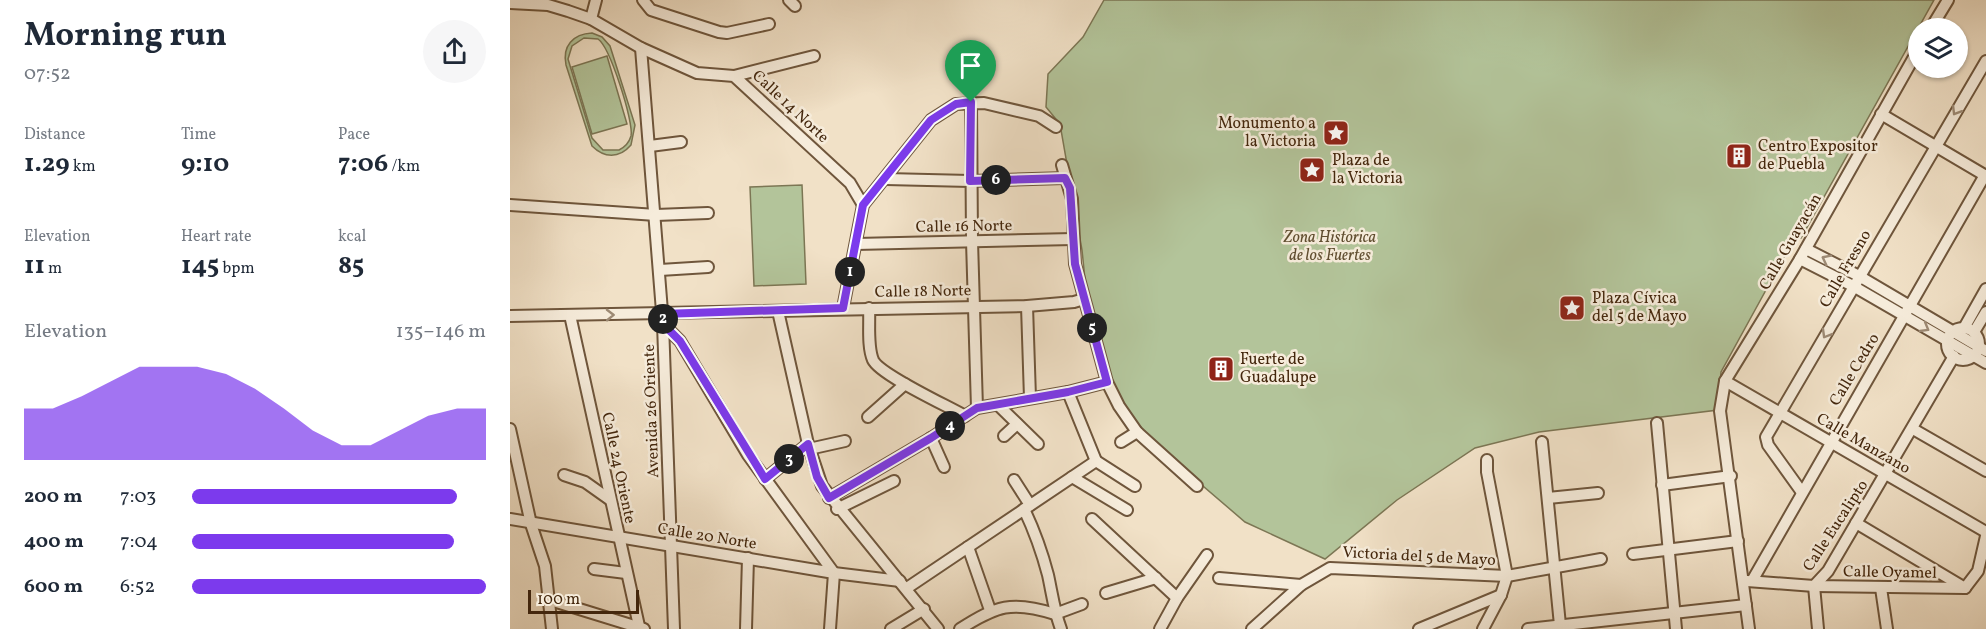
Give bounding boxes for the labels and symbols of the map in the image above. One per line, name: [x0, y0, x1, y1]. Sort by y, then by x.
pin: [945, 40, 996, 102]
street label: Calle 14 Norte: [747, 66, 833, 148]
one-way arrow: [1952, 105, 1963, 115]
place label: Monumento a la Victoria: [1218, 113, 1316, 153]
place icon: Monumento a la Victoria: [1321, 118, 1351, 148]
place label: Centro Expositor de Puebla: [1758, 136, 1878, 176]
building icon: Centro Expositor de Puebla: [1724, 141, 1754, 171]
place label: Plaza de la Victoria: [1332, 150, 1403, 190]
place icon: Plaza de la Victoria: [1297, 155, 1327, 185]
pin: 6: [981, 165, 1011, 195]
street label: Calle Guayacán: [1754, 190, 1828, 294]
street label: Calle 16 Norte: [916, 215, 1012, 239]
street label: Calle Fresno: [1815, 226, 1877, 312]
park label: Zona Histórica de los Fuertes: [1283, 227, 1377, 267]
one-way arrow: [1822, 255, 1832, 266]
pin: 1: [835, 257, 865, 287]
street label: Calle 18 Norte: [875, 280, 971, 304]
place label: Plaza Cívica del 5 de Mayo: [1592, 288, 1687, 328]
place icon: Plaza Cívica del 5 de Mayo: [1557, 293, 1587, 323]
pin: 2: [648, 304, 678, 334]
one-way arrow: [606, 309, 615, 321]
pin: 5: [1077, 313, 1107, 343]
one-way arrow: [1919, 321, 1929, 333]
one-way arrow: [1822, 328, 1834, 338]
street label: Calle Cedro: [1825, 330, 1885, 410]
street label: Avenida 26 Oriente: [639, 344, 665, 478]
place label: Fuerte de Guadalupe: [1240, 349, 1316, 389]
building icon: Fuerte de Guadalupe: [1206, 354, 1236, 384]
street label: Calle Manzano: [1812, 408, 1914, 480]
street label: Calle 24 Oriente: [595, 410, 641, 526]
pin: 4: [935, 411, 965, 441]
pin: 3: [774, 444, 804, 474]
street label: Calle Eucalipto: [1798, 476, 1874, 576]
street label: Calle 20 Norte: [656, 518, 758, 556]
street label: Victoria del 5 de Mayo: [1342, 542, 1496, 572]
street label: Calle Oyamel: [1843, 561, 1937, 585]
scale bar: [528, 587, 639, 614]

